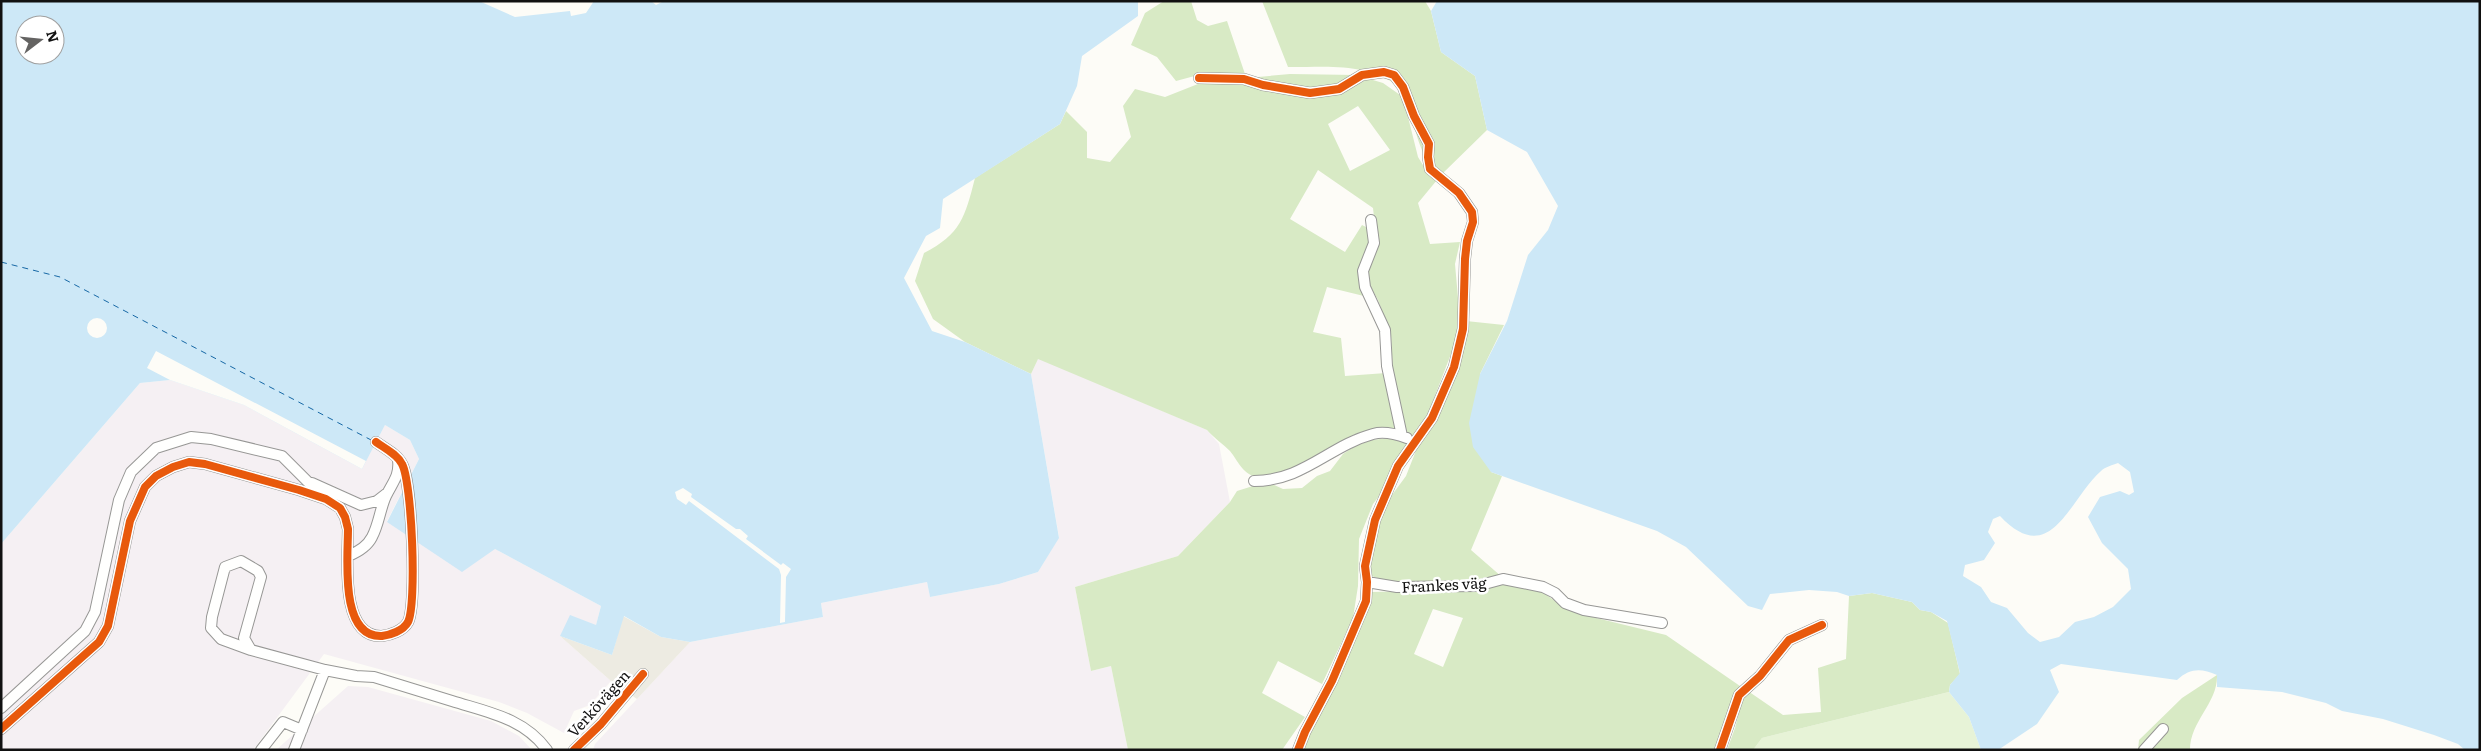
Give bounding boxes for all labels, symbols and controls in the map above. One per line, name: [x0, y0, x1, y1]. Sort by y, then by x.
north arrow: [15, 15, 65, 65]
text: N: [42, 28, 65, 45]
street label: Frankes väg: [1401, 570, 1488, 598]
street label: Verkövägen: [561, 664, 635, 742]

